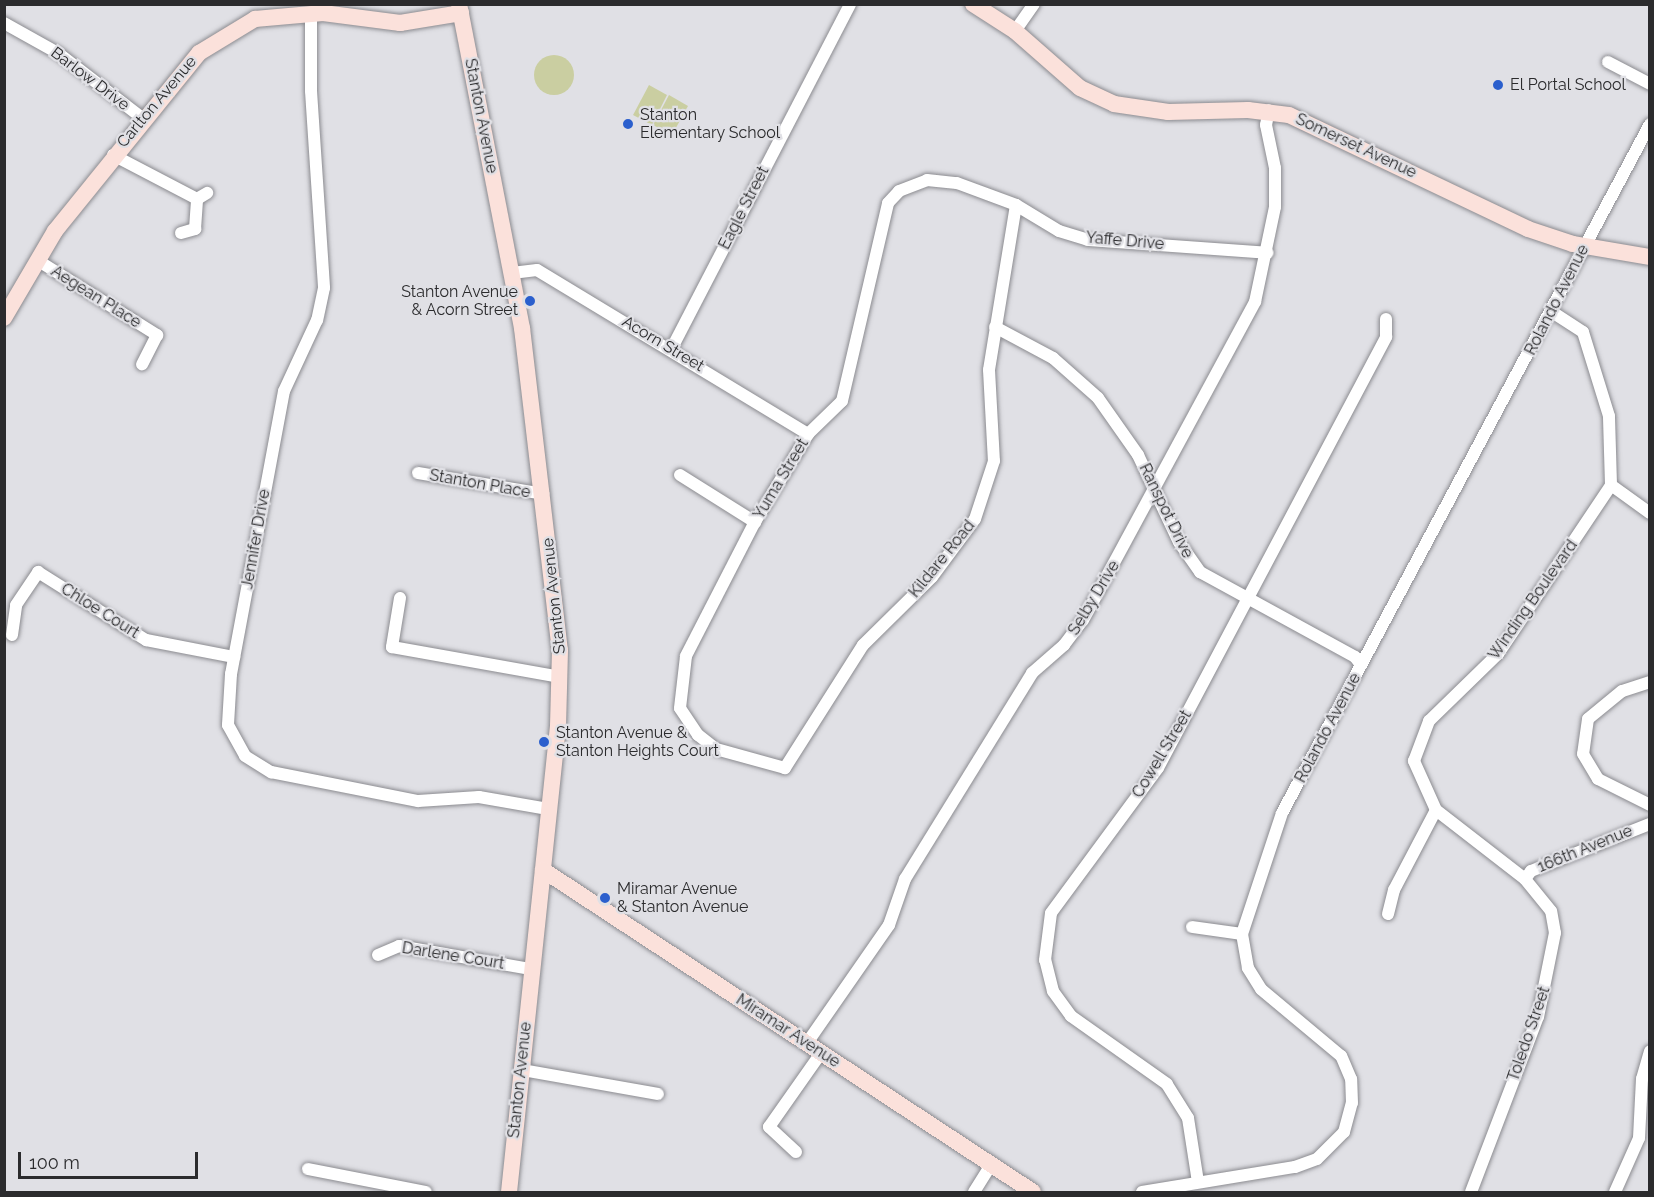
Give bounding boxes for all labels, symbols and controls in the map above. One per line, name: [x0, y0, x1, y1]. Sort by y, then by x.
street label: Barlow Drive: [47, 43, 133, 115]
street label: Carlton Avenue: [113, 52, 201, 152]
street label: Stanton Avenue: [460, 57, 502, 175]
place label: El Portal School: [1510, 75, 1627, 95]
marker: El Portal School: [1491, 78, 1505, 92]
place label: Stanton Elementary School: [640, 105, 780, 143]
street label: Somerset Avenue: [1292, 109, 1420, 183]
marker: Stanton Elementary School: [621, 117, 635, 131]
street label: Eagle Street: [715, 163, 773, 253]
street label: Yaffe Drive: [1085, 228, 1165, 254]
street label: Rolando Avenue: [1521, 241, 1593, 359]
street label: Aegean Place: [47, 262, 145, 332]
place label: Stanton Avenue & Acorn Street: [401, 282, 518, 320]
marker: Stanton Avenue & Acorn Street: [523, 294, 537, 308]
street label: Acorn Street: [619, 312, 707, 376]
street label: Yuma Street: [749, 435, 813, 523]
street label: Ranspot Drive: [1135, 461, 1197, 561]
street label: Stanton Place: [428, 466, 532, 502]
street label: Jennifer Drive: [238, 487, 274, 591]
street label: Kildare Road: [905, 516, 979, 602]
street label: Winding Boulevard: [1484, 536, 1582, 664]
street label: Stanton Avenue: [538, 537, 570, 655]
street label: Selby Drive: [1064, 557, 1124, 639]
street label: Chloe Court: [57, 579, 143, 643]
street label: Rolando Avenue: [1291, 670, 1365, 786]
street label: Cowell Street: [1128, 706, 1196, 802]
place label: Stanton Avenue & Stanton Heights Court: [556, 723, 719, 761]
marker: Stanton Avenue & Stanton Heights Court: [537, 735, 551, 749]
street label: 166th Avenue: [1535, 821, 1635, 877]
place label: Miramar Avenue & Stanton Avenue: [617, 879, 749, 917]
marker: Miramar Avenue & Stanton Avenue: [598, 891, 612, 905]
street label: Darlene Court: [401, 938, 505, 974]
street label: Toledo Street: [1504, 984, 1554, 1084]
street label: Miramar Avenue: [732, 990, 844, 1072]
street label: Stanton Avenue: [504, 1021, 536, 1139]
scale bar: [21, 1140, 201, 1178]
text: 100 m: [29, 1152, 80, 1173]

